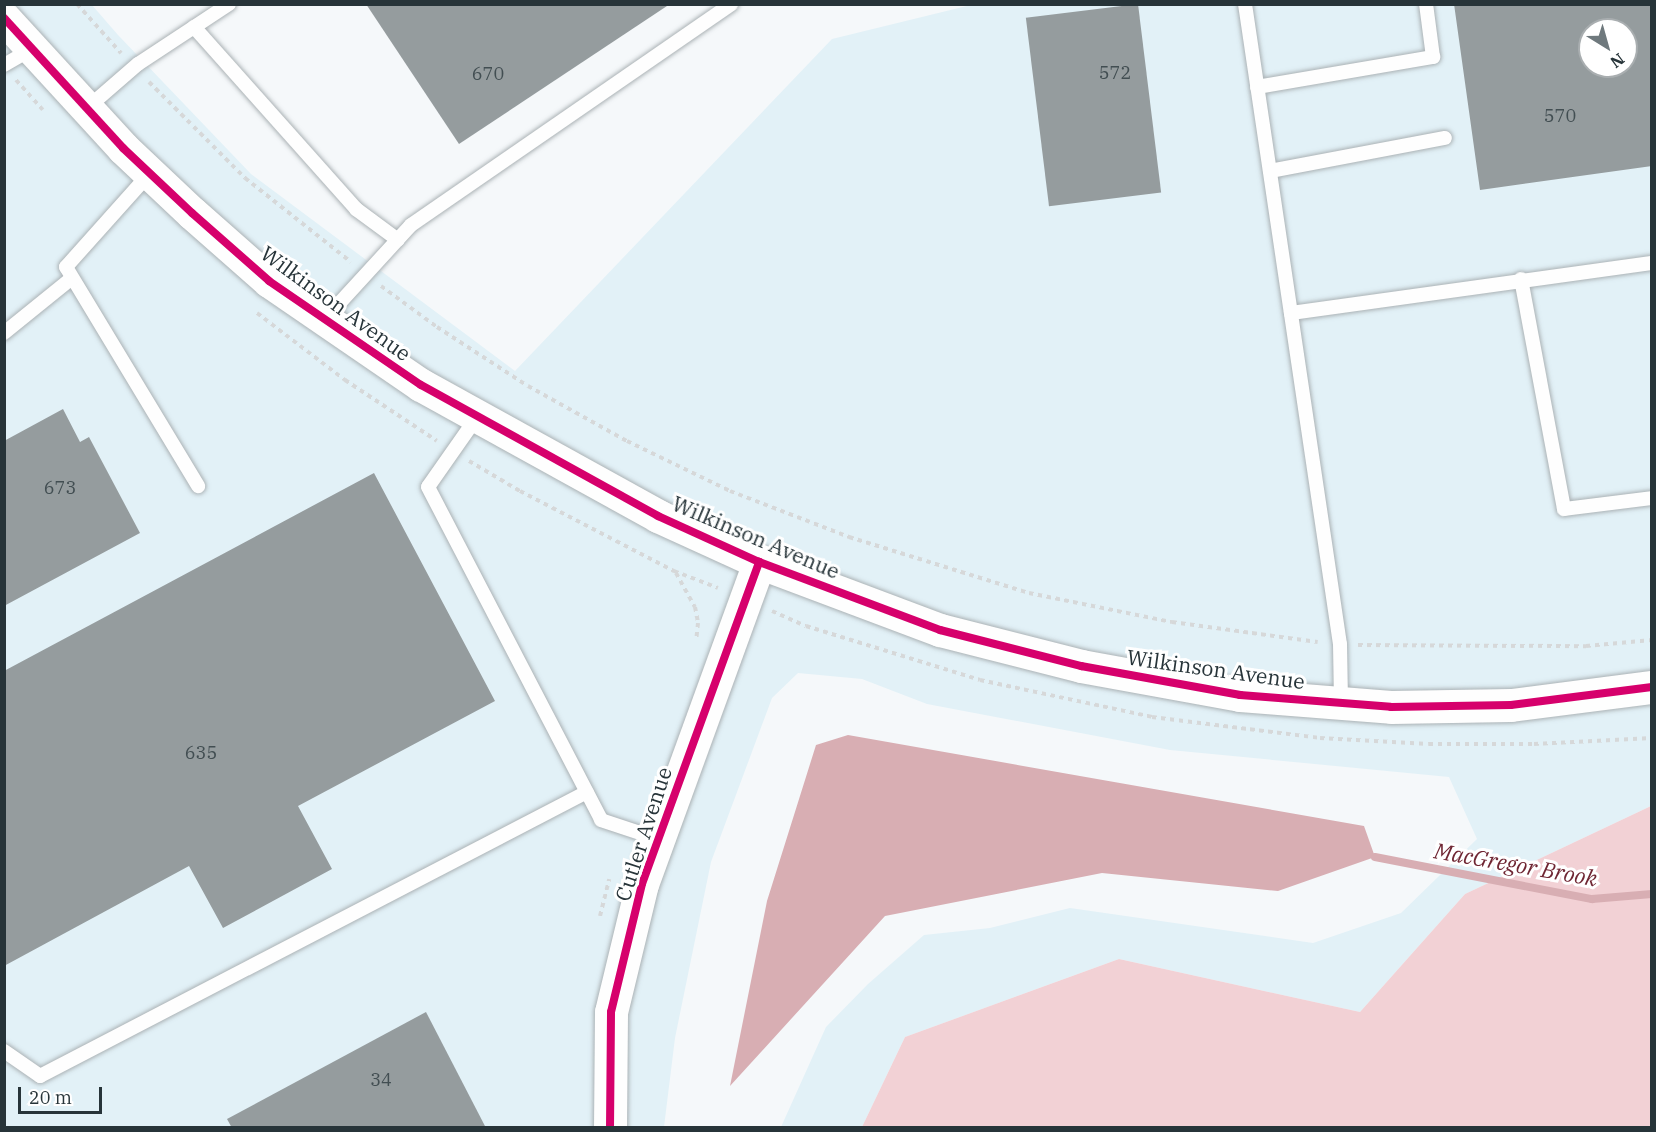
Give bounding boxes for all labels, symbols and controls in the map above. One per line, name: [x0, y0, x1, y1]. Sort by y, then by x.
north arrow: [1578, 18, 1638, 78]
text: N: [1607, 49, 1629, 73]
house number: 572: [1099, 62, 1131, 84]
house number: 670: [472, 63, 504, 85]
house number: 570: [1544, 105, 1576, 127]
street label: Wilkinson Avenue: [256, 240, 416, 366]
house number: 673: [44, 477, 76, 499]
street label: Wilkinson Avenue: [668, 490, 844, 584]
street label: Wilkinson Avenue: [1125, 644, 1307, 694]
house number: 635: [185, 742, 217, 764]
street label: Cutler Avenue: [609, 764, 677, 904]
water label: MacGregor Brook: [1433, 837, 1599, 891]
house number: 34: [370, 1069, 392, 1091]
scale bar: [21, 1075, 105, 1113]
text: 20 m: [29, 1086, 72, 1109]

